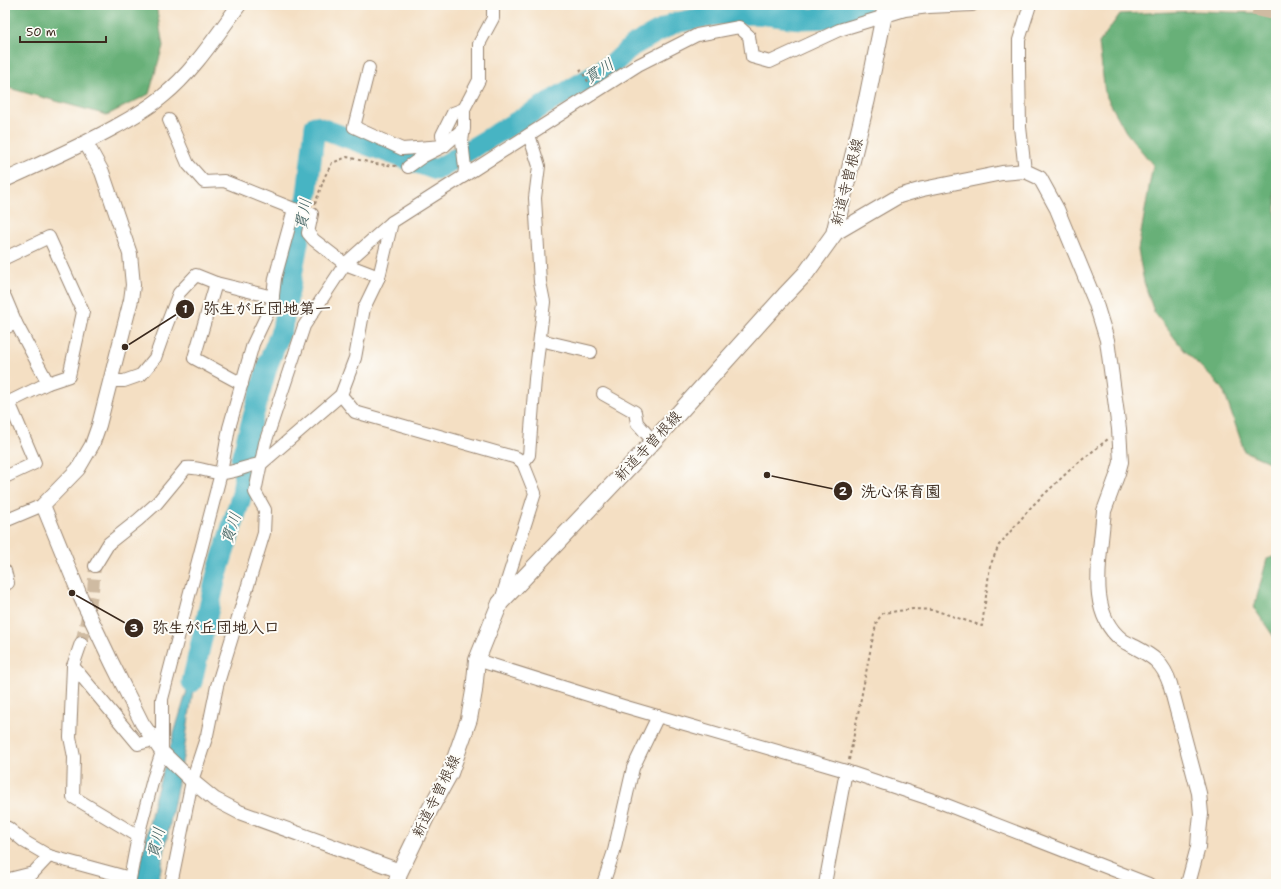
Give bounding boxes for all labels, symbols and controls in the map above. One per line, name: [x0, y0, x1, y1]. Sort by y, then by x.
scale bar: [20, 18, 106, 44]
text: 50 m: [26, 24, 56, 40]
water label: 貫川: [580, 53, 618, 89]
street label: 新道寺曽根線: [826, 136, 868, 228]
water label: 貫川: [290, 196, 316, 232]
callout: 弥生が丘団地第一: [175, 295, 339, 323]
text: 弥生が丘団地第一: [203, 298, 331, 319]
text: 1: [182, 301, 188, 317]
street label: 新道寺曽根線: [610, 406, 686, 486]
callout: 洗心保育園: [833, 477, 949, 505]
text: 洗心保育園: [861, 481, 941, 502]
text: 2: [839, 483, 848, 499]
water label: 貫川: [216, 510, 246, 546]
callout: 弥生が丘団地入口: [124, 614, 288, 642]
text: 弥生が丘団地入口: [152, 617, 280, 638]
text: 3: [130, 620, 138, 636]
street label: 新道寺曽根線: [407, 751, 465, 841]
water label: 貫川: [142, 825, 170, 861]

